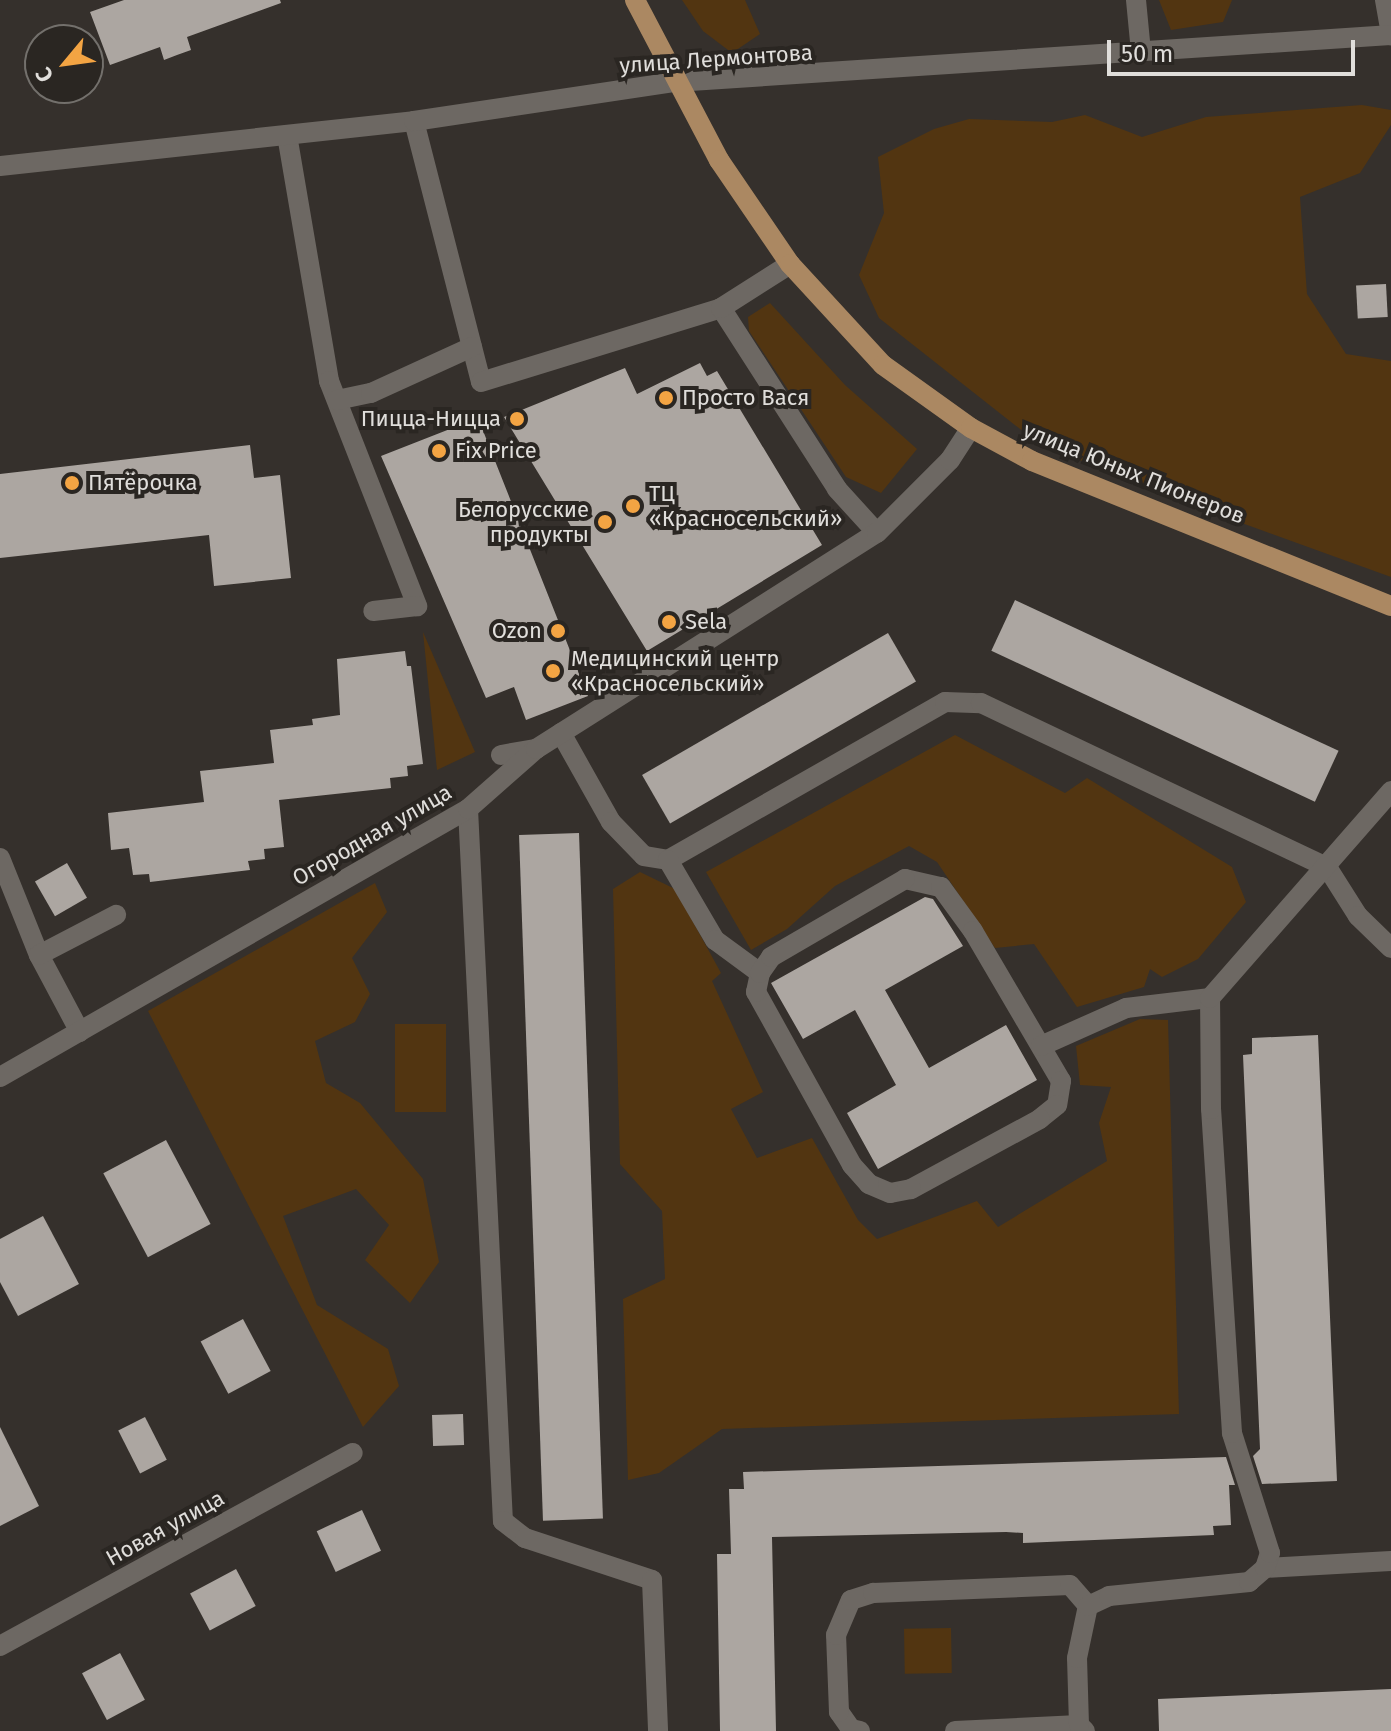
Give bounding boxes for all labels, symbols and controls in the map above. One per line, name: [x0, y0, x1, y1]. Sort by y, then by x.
north arrow: [24, 24, 104, 104]
scale bar: [1111, 24, 1359, 74]
street label: улица Лермонтова: [618, 39, 814, 79]
text: 50 m: [1121, 40, 1173, 68]
text: С: [29, 63, 59, 87]
place label: Просто Вася: [682, 385, 809, 411]
marker: Просто Вася: [657, 389, 675, 407]
place label: Пицца-Ницца: [361, 406, 501, 432]
marker: Пицца-Ницца: [508, 410, 526, 428]
street label: улица Юных Пионеров: [1019, 416, 1249, 530]
place label: Fix Price: [455, 438, 537, 464]
marker: Fix Price: [430, 442, 448, 460]
place label: Пятёрочка: [88, 470, 197, 496]
marker: Пятёрочка: [63, 474, 81, 492]
place label: ТЦ «Красносельский»: [649, 480, 842, 532]
place label: Белорусские продукты: [458, 496, 589, 548]
marker: ТЦ «Красносельский»: [624, 497, 642, 515]
marker: Белорусские продукты: [596, 513, 614, 531]
place label: Sela: [685, 609, 727, 635]
marker: Sela: [660, 613, 678, 631]
place label: Ozon: [492, 618, 542, 644]
marker: Ozon: [549, 622, 567, 640]
place label: Медицинский центр «Красносельский»: [571, 645, 779, 696]
marker: Медицинский центр «Красносельский»: [542, 660, 564, 682]
street label: Огородная улица: [288, 779, 456, 891]
street label: Новая улица: [101, 1485, 229, 1571]

